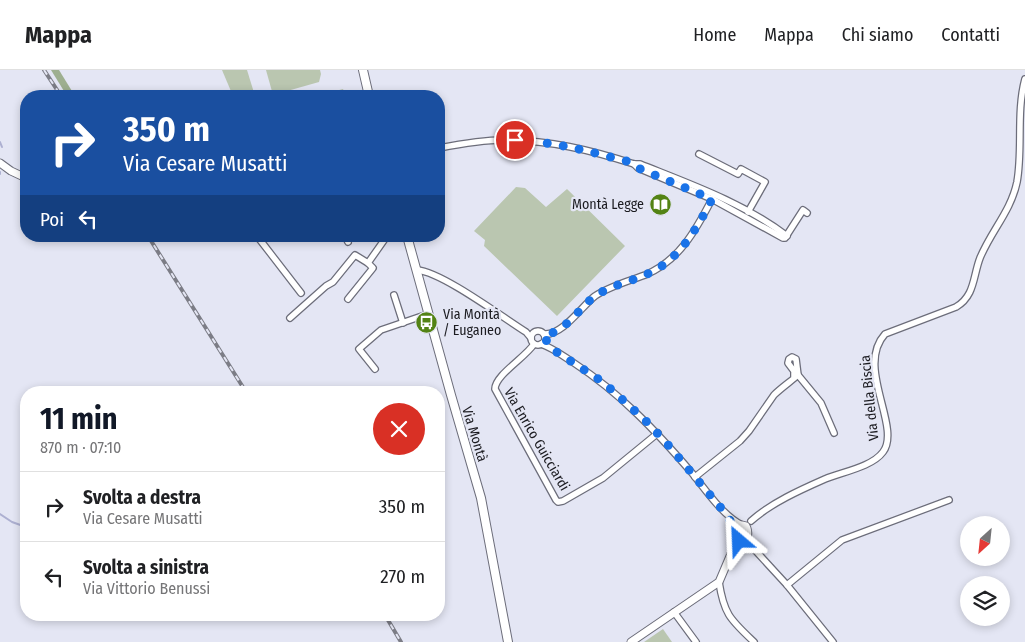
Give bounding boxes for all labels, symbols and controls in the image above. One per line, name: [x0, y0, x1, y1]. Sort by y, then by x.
text: Mappa: [25, 21, 92, 49]
text: Home: [693, 24, 736, 46]
text: Mappa: [764, 24, 814, 46]
text: Chi siamo: [842, 24, 913, 46]
text: Contatti: [941, 24, 1000, 46]
text: 350 m: [123, 108, 210, 150]
icon: right: [40, 110, 105, 175]
pin: [494, 119, 536, 161]
icon: arrive: [501, 126, 529, 154]
text: Via Cesare Musatti: [123, 150, 288, 177]
library icon: Montà Legge: [648, 192, 672, 216]
place label: Montà Legge: [572, 196, 644, 213]
icon: left: [74, 205, 102, 233]
text: Poi: [40, 208, 64, 231]
place label: Via Montà / Euganeo: [443, 306, 501, 339]
bus stop icon: Via Montà / Euganeo: [415, 310, 439, 334]
street label: Via della Biscia: [857, 354, 882, 442]
street label: Via Enrico Guicciardi: [500, 385, 573, 494]
text: 11 min: [40, 401, 117, 437]
button: close: [373, 403, 425, 455]
street label: Via Montà: [458, 404, 491, 464]
text: 870 m · 07:10: [40, 438, 121, 457]
text: Svolta a destra: [83, 486, 201, 509]
icon: right: [40, 493, 68, 521]
text: 350 m: [379, 495, 425, 518]
text: Via Cesare Musatti: [83, 509, 203, 528]
position arrow: [712, 514, 764, 566]
north arrow: [960, 516, 1010, 566]
map controls: [960, 516, 1010, 626]
text: Svolta a sinistra: [83, 556, 209, 579]
icon: left: [40, 563, 68, 591]
text: 270 m: [380, 565, 425, 588]
button: layers: [960, 576, 1010, 626]
text: Via Vittorio Benussi: [83, 579, 210, 598]

